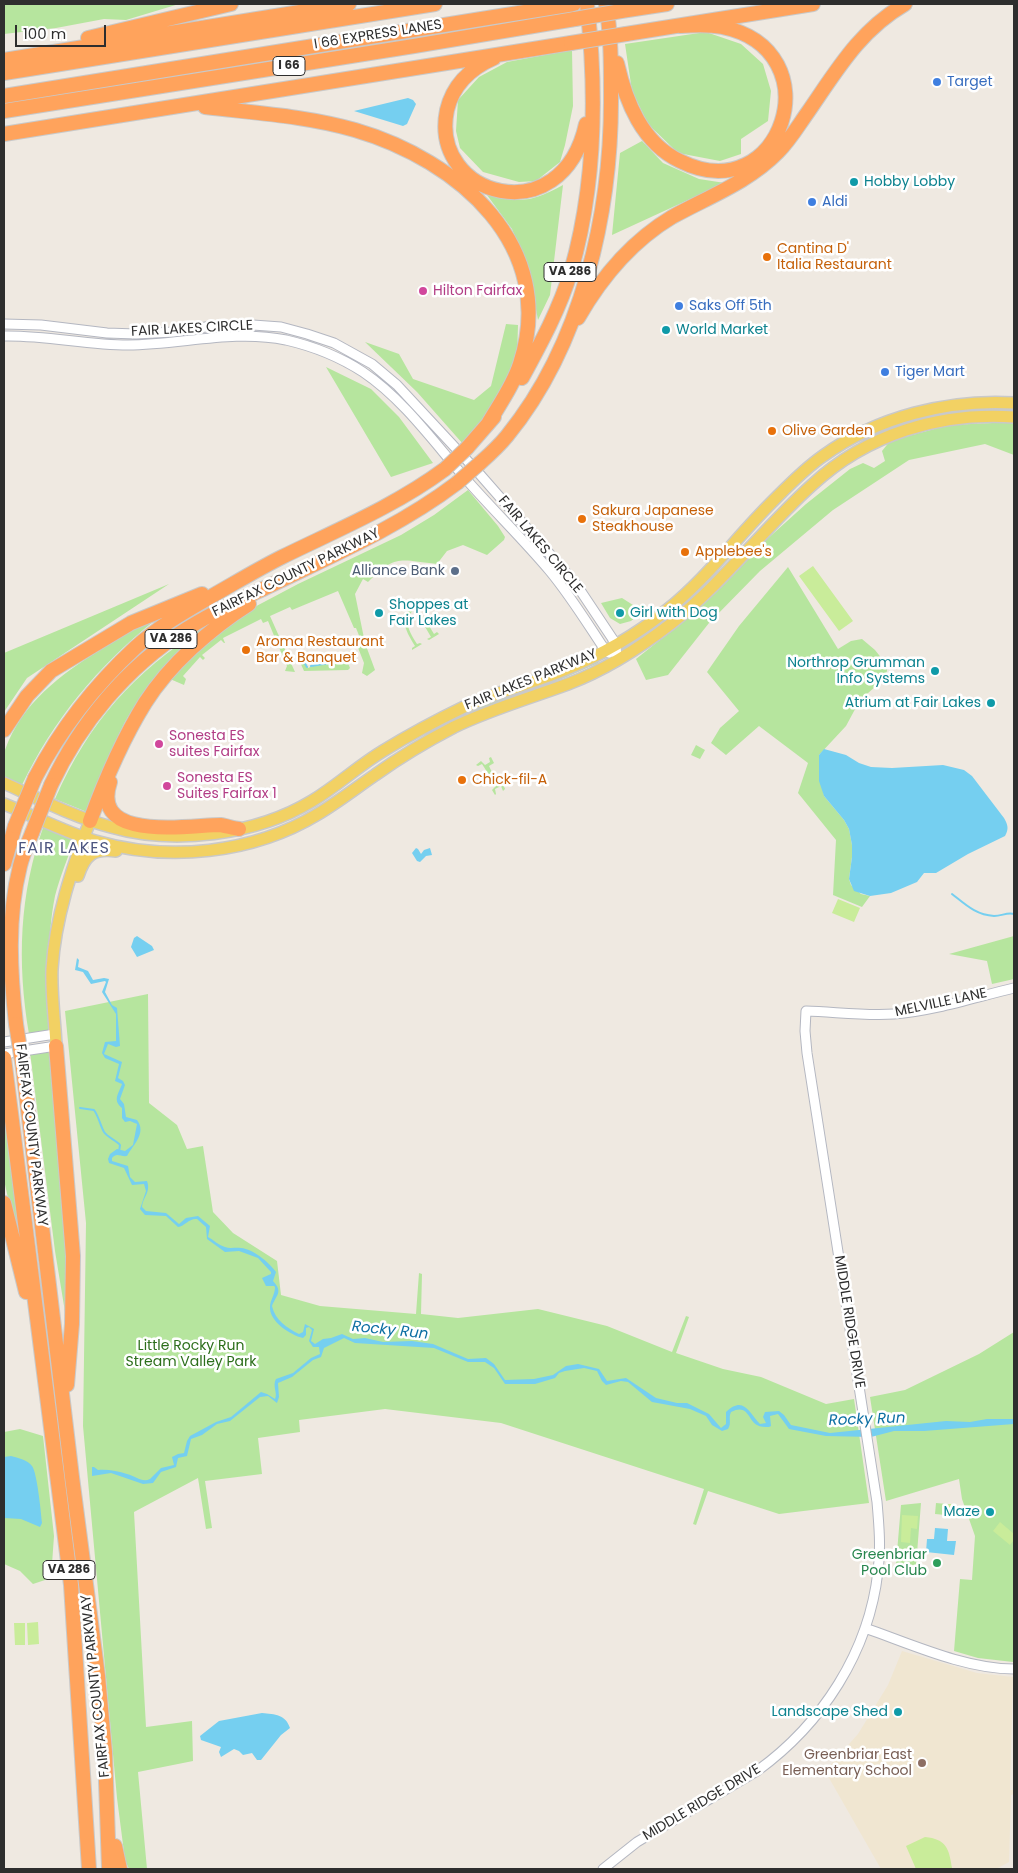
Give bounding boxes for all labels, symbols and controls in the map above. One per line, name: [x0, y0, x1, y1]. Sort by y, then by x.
scale bar: [18, 15, 109, 47]
street label: I 66 EXPRESS LANES: [313, 17, 443, 53]
text: 100 m: [23, 23, 66, 44]
road number: I 66: [273, 56, 305, 76]
place label: Target: [947, 74, 992, 90]
marker: Target: [931, 76, 943, 88]
place label: Hobby Lobby: [864, 174, 955, 190]
marker: Hobby Lobby: [848, 176, 860, 188]
place label: Aldi: [822, 194, 848, 210]
marker: Aldi: [806, 196, 818, 208]
place label: Cantina D' Italia Restaurant: [777, 241, 892, 274]
marker: Cantina D' Italia Restaurant: [761, 251, 773, 263]
road number: VA 286: [544, 262, 596, 282]
place label: Hilton Fairfax: [433, 283, 522, 299]
marker: Hilton Fairfax: [417, 285, 429, 297]
place label: Saks Off 5th: [689, 298, 772, 314]
marker: Saks Off 5th: [673, 300, 685, 312]
street label: FAIR LAKES CIRCLE: [131, 317, 253, 341]
place label: World Market: [676, 322, 768, 338]
marker: World Market: [660, 324, 672, 336]
place label: Tiger Mart: [895, 364, 965, 380]
marker: Tiger Mart: [879, 366, 891, 378]
place label: Olive Garden: [782, 423, 873, 439]
marker: Olive Garden: [766, 425, 778, 437]
street label: FAIR LAKES CIRCLE: [494, 493, 586, 597]
place label: Sakura Japanese Steakhouse: [592, 503, 714, 536]
marker: Sakura Japanese Steakhouse: [576, 513, 588, 525]
street label: FAIRFAX COUNTY PARKWAY: [210, 525, 382, 621]
place label: Applebee's: [695, 544, 772, 560]
marker: Applebee's: [679, 546, 691, 558]
place label: Alliance Bank: [352, 563, 445, 579]
marker: Alliance Bank: [449, 565, 461, 577]
place label: Shoppes at Fair Lakes: [389, 597, 468, 630]
place label: Girl with Dog: [630, 605, 718, 621]
marker: Shoppes at Fair Lakes: [373, 607, 385, 619]
marker: Girl with Dog: [614, 607, 626, 619]
road number: VA 286: [145, 630, 197, 648]
place label: Aroma Restaurant Bar & Banquet: [256, 634, 384, 666]
marker: Aroma Restaurant Bar & Banquet: [240, 644, 252, 656]
street label: FAIR LAKES PARKWAY: [463, 646, 599, 714]
place label: Northrop Grumman Info Systems: [787, 655, 925, 688]
marker: Northrop Grumman Info Systems: [929, 665, 941, 677]
place label: Atrium at Fair Lakes: [845, 695, 981, 711]
marker: Atrium at Fair Lakes: [985, 697, 997, 709]
place label: Sonesta ES suites Fairfax: [169, 728, 259, 760]
marker: Sonesta ES suites Fairfax: [153, 738, 165, 750]
place label: Sonesta ES Suites Fairfax 1: [177, 770, 277, 802]
place label: Chick-fil-A: [472, 772, 547, 788]
marker: Chick-fil-A: [456, 774, 468, 786]
marker: Sonesta ES Suites Fairfax 1: [161, 780, 173, 792]
district label: FAIR LAKES: [17, 839, 111, 859]
street label: MELVILLE LANE: [893, 985, 989, 1021]
street label: FAIRFAX COUNTY PARKWAY: [11, 1043, 51, 1227]
street label: MIDDLE RIDGE DRIVE: [830, 1254, 868, 1390]
water label: Rocky Run: [351, 1318, 429, 1344]
park label: Little Rocky Run Stream Valley Park: [126, 1338, 256, 1370]
water label: Rocky Run: [828, 1410, 906, 1430]
place label: Maze: [943, 1504, 980, 1520]
marker: Maze: [984, 1506, 996, 1518]
place label: Greenbriar Pool Club: [852, 1547, 927, 1580]
marker: Greenbriar Pool Club: [931, 1557, 943, 1569]
road number: VA 286: [43, 1560, 95, 1580]
street label: FAIRFAX COUNTY PARKWAY: [78, 1594, 114, 1778]
place label: Landscape Shed: [772, 1704, 888, 1720]
marker: Landscape Shed: [892, 1706, 904, 1718]
place label: Greenbriar East Elementary School: [782, 1747, 912, 1780]
marker: Greenbriar East Elementary School: [916, 1757, 928, 1769]
street label: MIDDLE RIDGE DRIVE: [640, 1761, 764, 1845]

